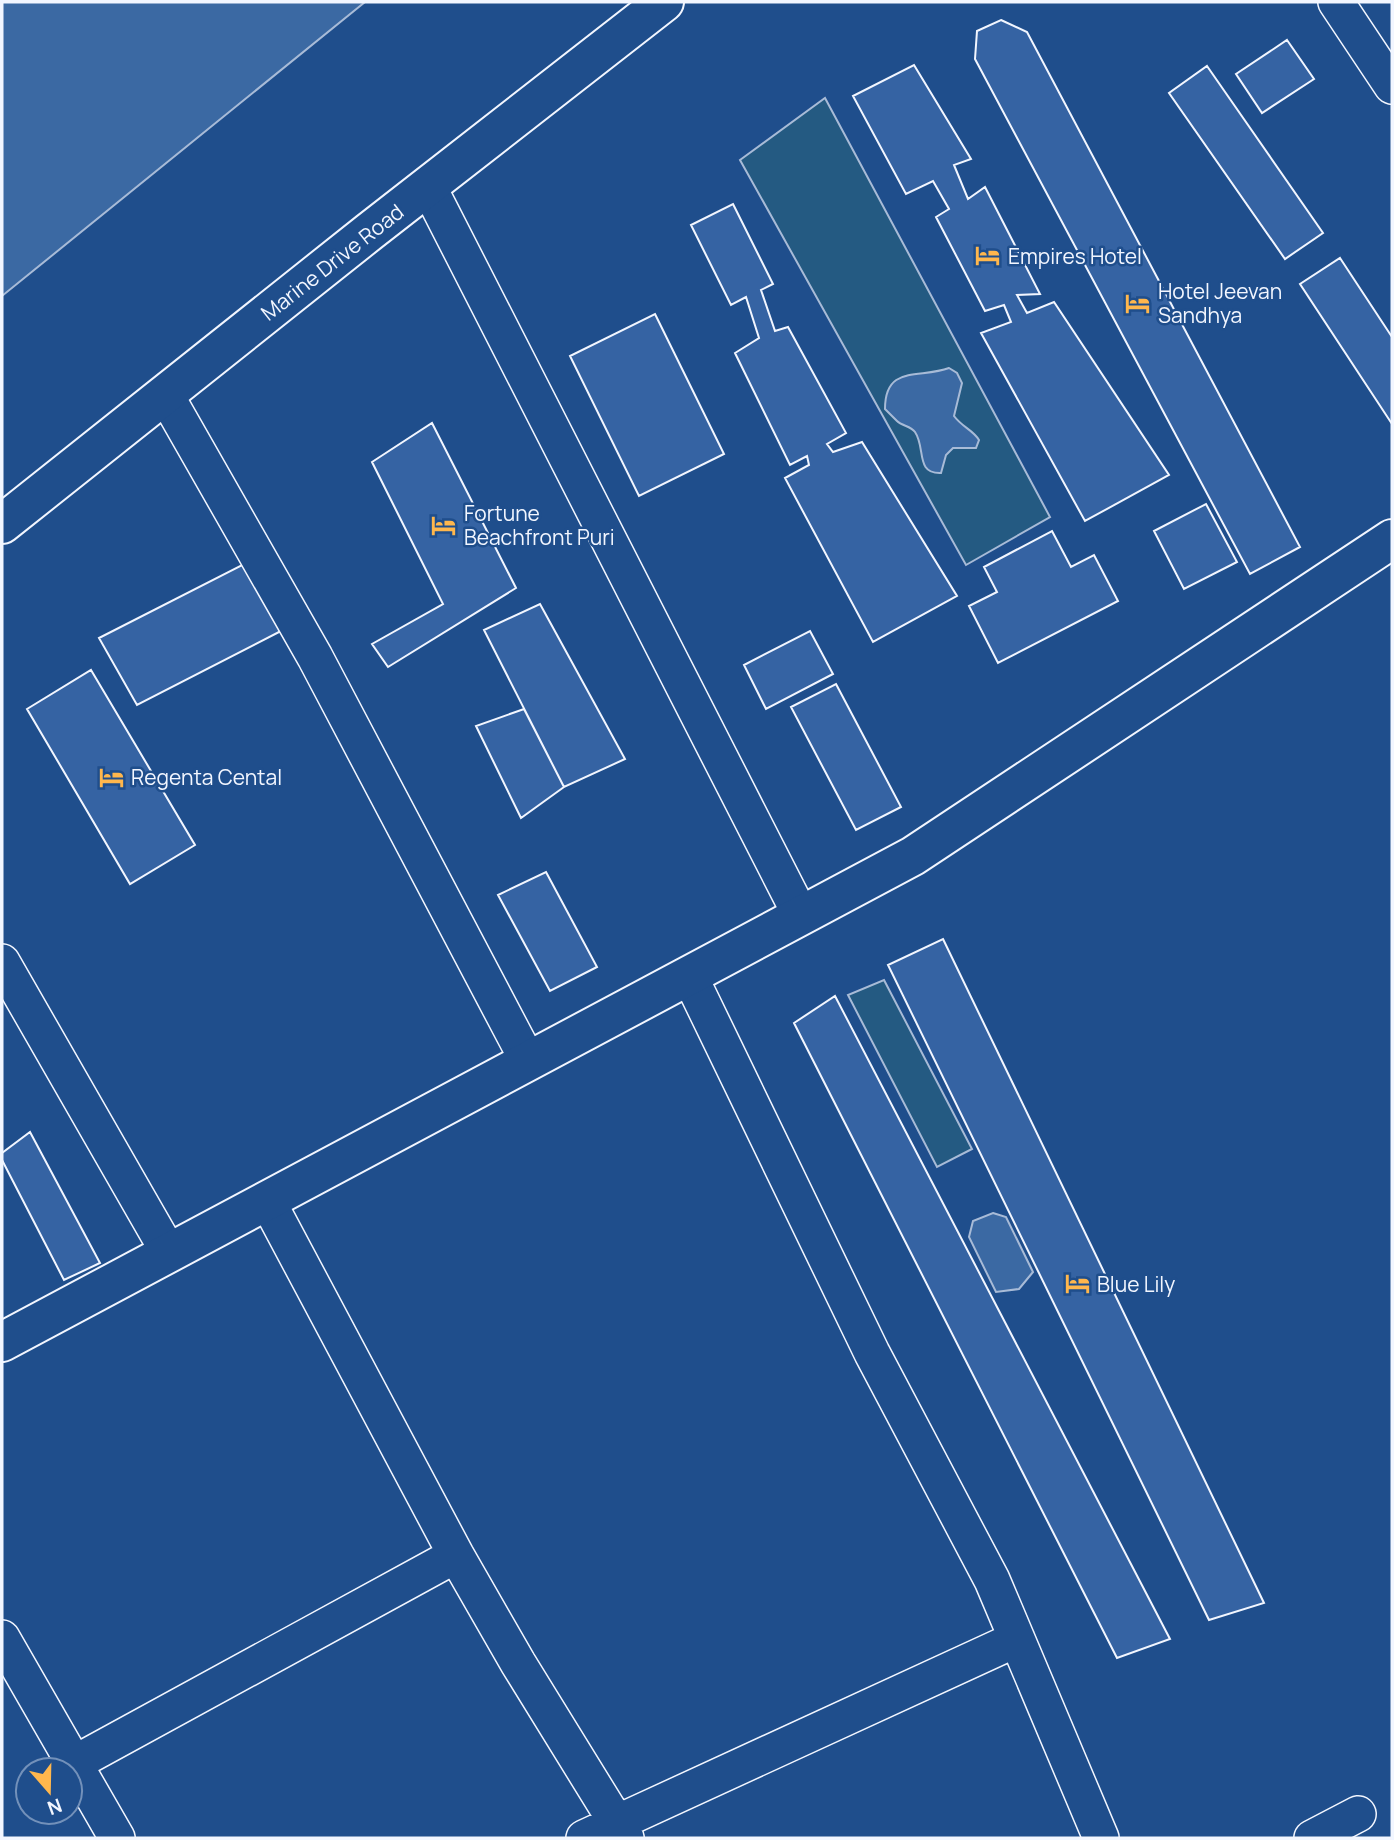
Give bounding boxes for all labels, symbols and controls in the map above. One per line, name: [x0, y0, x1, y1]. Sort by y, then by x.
street label: Marine Drive Road: [255, 197, 409, 327]
hotel icon: Empires Hotel: [974, 242, 1002, 270]
place label: Empires Hotel: [1008, 242, 1142, 270]
place label: Hotel Jeevan Sandhya: [1158, 277, 1282, 329]
hotel icon: Hotel Jeevan Sandhya: [1124, 289, 1152, 317]
place label: Fortune Beachfront Puri: [464, 499, 615, 551]
hotel icon: Fortune Beachfront Puri: [430, 511, 458, 539]
hotel icon: Regenta Cental: [97, 763, 125, 791]
place label: Regenta Cental: [131, 763, 282, 791]
hotel icon: Blue Lily: [1063, 1270, 1091, 1298]
place label: Blue Lily: [1097, 1270, 1175, 1298]
north arrow: [14, 1756, 84, 1826]
text: N: [44, 1792, 66, 1822]

